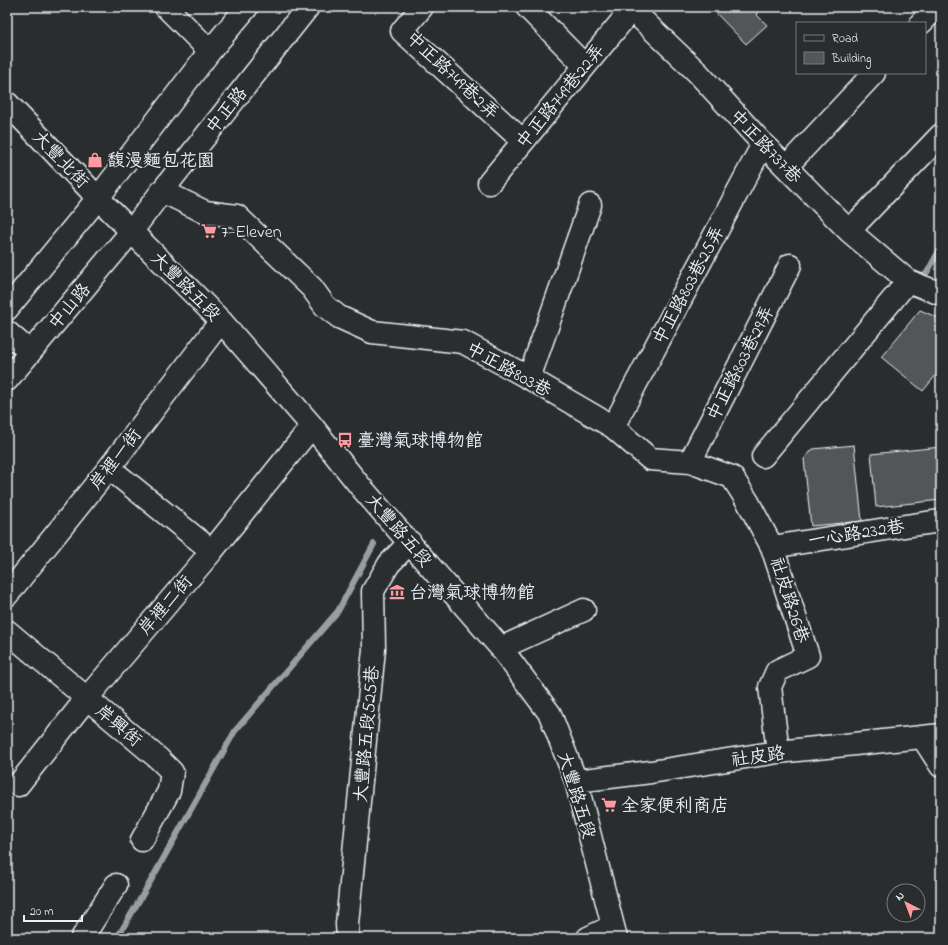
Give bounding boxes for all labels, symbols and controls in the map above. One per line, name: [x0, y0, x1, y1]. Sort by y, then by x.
legend: [796, 22, 926, 74]
street label: 中正路749巷2弄: [399, 26, 504, 127]
text: Road: [832, 30, 858, 48]
street label: 中正路749巷22弄: [511, 39, 612, 155]
text: Building: [831, 50, 871, 69]
street label: 中正路: [200, 82, 255, 140]
street label: 中正路737巷: [722, 104, 807, 190]
street label: 大豐北街: [25, 125, 94, 195]
place label: 馥漫麵包花園: [107, 149, 215, 175]
shop icon: 馥漫麵包花園: [86, 151, 104, 169]
place label: 7-Eleven: [221, 220, 282, 246]
supermarket icon: 7-Eleven: [200, 222, 218, 240]
street label: 中正路803巷25弄: [647, 222, 732, 350]
street label: 大豐路五段: [144, 246, 226, 328]
street label: 中山路: [43, 278, 98, 336]
street label: 中正路803巷29弄: [702, 302, 782, 426]
street label: 中正路803巷: [461, 337, 555, 405]
street label: 岸裡一街: [84, 424, 149, 497]
place label: 臺灣氣球博物館: [357, 429, 483, 455]
bus stop icon: 臺灣氣球博物館: [336, 431, 354, 449]
street label: 大豐路五段: [358, 489, 437, 574]
street label: 一心路232巷: [806, 515, 906, 555]
street label: 社皮路26巷: [762, 554, 814, 647]
street label: 岸裡二街: [133, 571, 200, 642]
place label: 台灣氣球博物館: [409, 581, 535, 607]
museum icon: 台灣氣球博物館: [388, 583, 406, 601]
street label: 大豐路五段525巷: [349, 665, 387, 804]
street label: 岸興街: [89, 699, 147, 754]
street label: 社皮路: [730, 741, 787, 775]
street label: 大豐路五段: [549, 749, 601, 842]
place label: 全家便利商店: [621, 794, 729, 820]
supermarket icon: 全家便利商店: [600, 796, 618, 814]
north arrow: [886, 883, 926, 923]
text: N: [892, 888, 908, 905]
scale bar: [24, 897, 82, 923]
text: 20 m: [30, 903, 53, 921]

